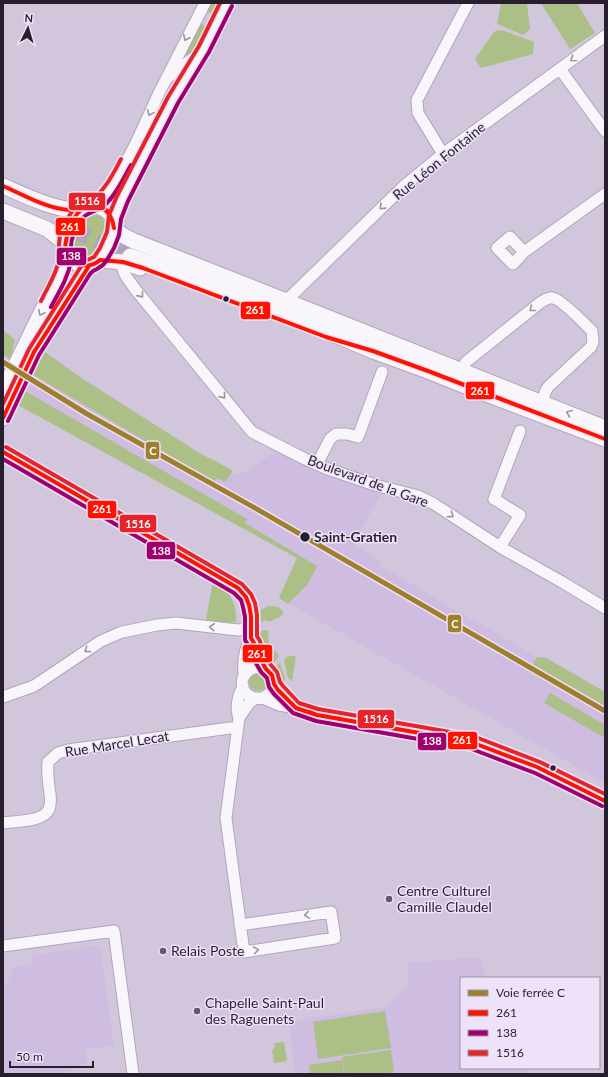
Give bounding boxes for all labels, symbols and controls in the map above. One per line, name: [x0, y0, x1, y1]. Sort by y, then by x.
north arrow: [8, 8, 48, 48]
text: N: [24, 11, 34, 24]
one-way arrow: [184, 33, 191, 41]
one-way arrow: [571, 54, 578, 61]
one-way arrow: [147, 109, 155, 117]
street label: Rue Léon Fontaine: [389, 118, 488, 203]
line badge: 1516: [68, 192, 106, 211]
text: 1516: [74, 194, 100, 207]
one-way arrow: [379, 202, 387, 210]
line badge: 261: [55, 217, 86, 236]
text: 261: [60, 220, 80, 233]
line badge: 138: [56, 247, 87, 266]
text: 138: [61, 249, 81, 262]
one-way arrow: [136, 291, 143, 298]
unlabelled marker: [221, 294, 231, 304]
line badge: 261: [240, 301, 271, 320]
text: 261: [245, 303, 265, 316]
one-way arrow: [530, 305, 537, 312]
one-way arrow: [38, 309, 46, 317]
line badge: 261: [465, 381, 495, 400]
text: 261: [470, 384, 490, 397]
one-way arrow: [218, 391, 225, 399]
one-way arrow: [565, 410, 572, 418]
line badge: C: [145, 441, 160, 460]
text: C: [149, 444, 157, 457]
street label: Boulevard de la Gare: [305, 451, 431, 510]
line badge: 261: [87, 500, 117, 519]
text: 261: [92, 502, 112, 515]
one-way arrow: [447, 510, 454, 518]
line badge: 1516: [119, 514, 157, 533]
text: 1516: [125, 517, 151, 530]
place label: Saint-Gratien: [314, 528, 397, 545]
marker: Saint-Gratien: [298, 530, 312, 544]
line badge: 138: [146, 541, 176, 560]
text: 138: [151, 544, 171, 557]
line badge: C: [447, 614, 462, 633]
text: C: [451, 617, 459, 630]
one-way arrow: [209, 623, 215, 632]
line badge: 261: [242, 644, 273, 663]
one-way arrow: [85, 645, 92, 652]
text: 261: [247, 647, 267, 660]
line badge: 1516: [357, 709, 395, 729]
text: 1516: [363, 712, 389, 725]
street label: Rue Marcel Lecat: [64, 727, 170, 760]
line badge: 261: [447, 731, 478, 750]
line badge: 138: [417, 732, 447, 751]
text: 261: [452, 733, 472, 746]
text: 138: [422, 734, 442, 747]
unlabelled marker: [548, 763, 558, 773]
place label: Centre Culturel Camille Claudel: [397, 882, 492, 915]
marker: Centre Culturel Camille Claudel: [384, 894, 394, 904]
one-way arrow: [304, 910, 311, 919]
place label: Relais Poste: [171, 942, 244, 959]
marker: Relais Poste: [158, 946, 168, 956]
one-way arrow: [253, 946, 259, 955]
legend: [460, 977, 600, 1069]
text: Voie ferrée C: [496, 985, 565, 1000]
place label: Chapelle Saint-Paul des Raguenets: [205, 994, 324, 1027]
text: 261: [496, 1005, 517, 1020]
marker: Chapelle Saint-Paul des Raguenets: [192, 1006, 202, 1016]
text: 138: [496, 1025, 517, 1040]
scale bar: [10, 1043, 93, 1069]
text: 1516: [496, 1045, 524, 1060]
text: 50 m: [16, 1049, 43, 1064]

